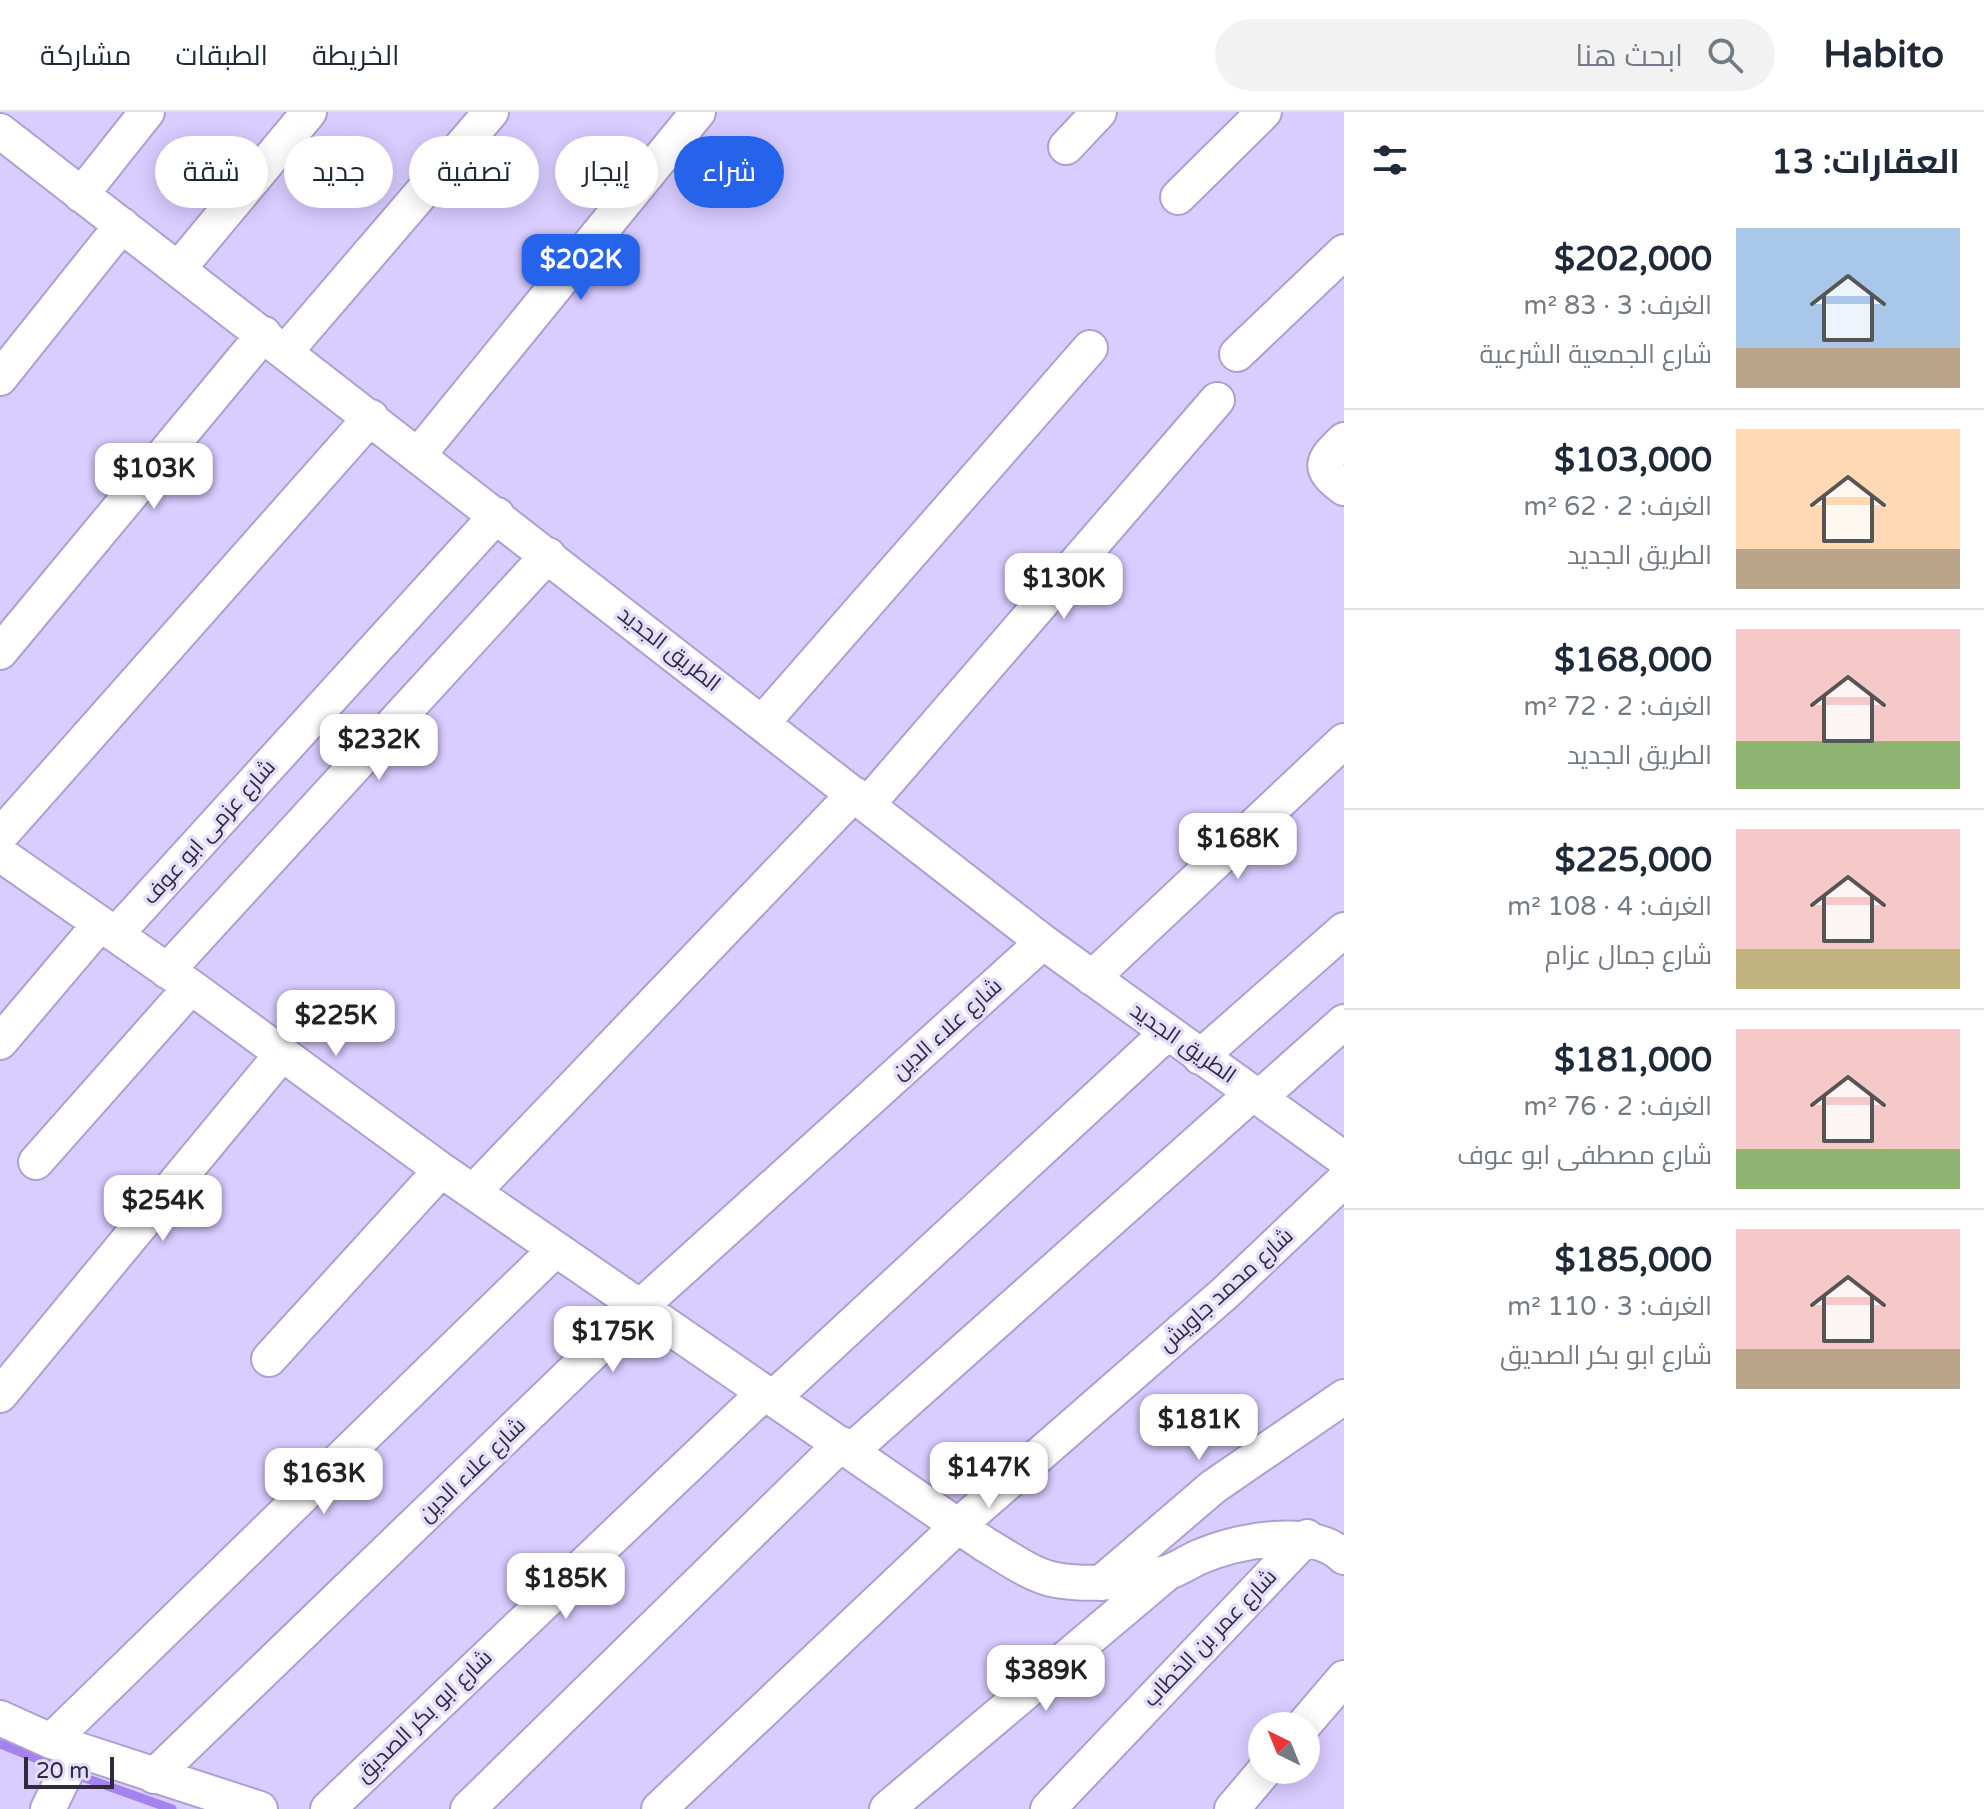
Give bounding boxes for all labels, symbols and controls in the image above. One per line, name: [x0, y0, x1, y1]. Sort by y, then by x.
search box: [1215, 19, 1775, 91]
text: Habito: [1823, 32, 1944, 78]
icon: search: [1703, 33, 1747, 77]
text: ابحث هنا: [1575, 38, 1683, 75]
text: مشاركة: [40, 39, 131, 73]
text: الطبقات: [175, 39, 268, 73]
text: الخريطة: [312, 39, 399, 73]
chip: شقة: [155, 136, 268, 208]
chip: جديد: [284, 136, 393, 208]
chip: تصفية: [409, 136, 539, 208]
chip: إيجار: [555, 136, 658, 208]
chip: شراء: [674, 136, 784, 208]
icon: filters: [1368, 138, 1412, 182]
text: العقارات: 13: [1771, 142, 1960, 183]
pin: $202K: [525, 234, 637, 302]
text: $202,000: [1554, 239, 1712, 280]
text: $202K: [540, 244, 622, 275]
icon: home: [1800, 260, 1896, 356]
text: الغرف: 3 · 83 m²: [1524, 290, 1712, 321]
text: شارع الجمعية الشرعية: [1480, 339, 1712, 370]
text: $103,000: [1554, 440, 1712, 481]
pin: $103K: [98, 443, 210, 511]
text: $103K: [113, 453, 195, 484]
icon: home: [1800, 461, 1896, 557]
text: الغرف: 2 · 62 m²: [1524, 491, 1712, 522]
text: الطريق الجديد: [1567, 540, 1712, 571]
pin: $130K: [1008, 553, 1120, 621]
text: $130K: [1023, 563, 1105, 594]
street label: الطريق الجديد: [613, 601, 725, 697]
text: $168,000: [1554, 640, 1712, 681]
icon: home: [1800, 661, 1896, 757]
text: الغرف: 2 · 72 m²: [1524, 691, 1712, 722]
pin: $232K: [323, 714, 435, 782]
text: $232K: [338, 724, 420, 755]
text: الطريق الجديد: [1567, 740, 1712, 771]
street label: شارع عزمى ابو عوف: [137, 754, 282, 910]
pin: $168K: [1182, 813, 1294, 881]
text: $168K: [1197, 823, 1279, 854]
text: $225,000: [1554, 840, 1712, 881]
icon: home: [1800, 861, 1896, 957]
text: الغرف: 4 · 108 m²: [1507, 891, 1712, 922]
text: شارع جمال عزام: [1545, 940, 1712, 971]
street label: شارع علاء الدين: [887, 973, 1008, 1086]
pin: $225K: [280, 990, 392, 1058]
street label: الطريق الجديد: [1125, 997, 1241, 1089]
text: $225K: [295, 1000, 377, 1031]
text: $181,000: [1554, 1040, 1712, 1081]
icon: home: [1800, 1061, 1896, 1157]
text: الغرف: 2 · 76 m²: [1524, 1091, 1712, 1122]
text: شارع مصطفى ابو عوف: [1457, 1140, 1712, 1171]
pin: $254K: [107, 1175, 219, 1243]
text: $254K: [122, 1185, 204, 1216]
street label: شارع محمد جاويش: [1153, 1223, 1299, 1358]
text: $185,000: [1554, 1240, 1712, 1281]
icon: home: [1800, 1261, 1896, 1357]
text: الغرف: 3 · 110 m²: [1507, 1291, 1712, 1322]
pin: $175K: [557, 1306, 669, 1374]
text: $175K: [572, 1316, 654, 1347]
text: شارع ابو بكر الصديق: [1500, 1340, 1712, 1371]
pin: $181K: [1143, 1394, 1255, 1462]
text: $181K: [1158, 1404, 1240, 1435]
street label: شارع علاء الدين: [413, 1412, 532, 1528]
pin: $147K: [933, 1442, 1045, 1510]
pin: $163K: [268, 1448, 380, 1516]
text: $147K: [948, 1452, 1030, 1483]
text: $163K: [283, 1458, 365, 1489]
pin: $185K: [510, 1553, 622, 1621]
text: $185K: [525, 1563, 607, 1594]
street label: شارع عمر بن الخطاب: [1138, 1564, 1283, 1713]
street label: شارع ابو بكر الصديق: [350, 1644, 498, 1788]
pin: $389K: [990, 1645, 1102, 1713]
text: $389K: [1005, 1655, 1087, 1686]
north arrow: [1248, 1712, 1320, 1784]
map controls: [1248, 1712, 1320, 1784]
scale bar: [24, 1753, 114, 1789]
text: 20 m: [36, 1758, 90, 1784]

